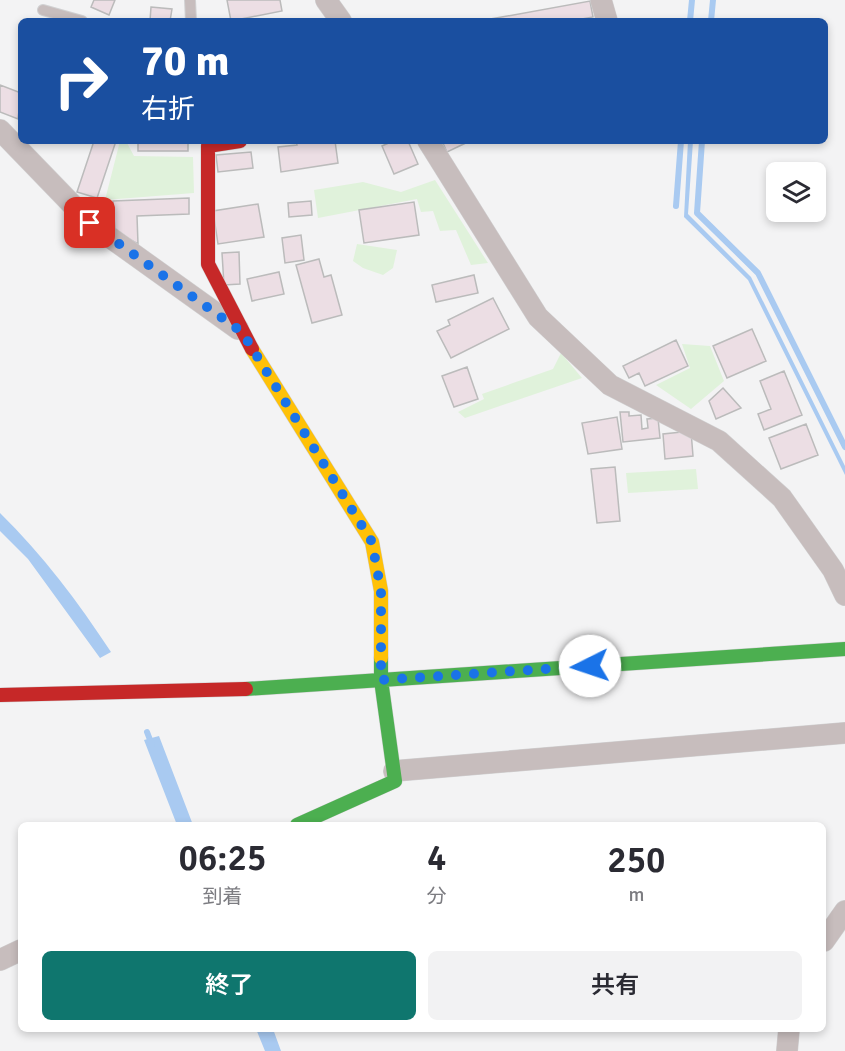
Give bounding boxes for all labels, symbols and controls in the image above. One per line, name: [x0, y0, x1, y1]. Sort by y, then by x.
text: 70 m: [141, 36, 230, 87]
icon: right: [42, 42, 120, 120]
text: 右折: [141, 93, 195, 126]
map controls: [766, 162, 826, 222]
button: layers: [766, 162, 826, 222]
pin: [64, 197, 115, 248]
icon: arrive: [73, 206, 106, 239]
position arrow: [558, 634, 622, 698]
text: 06:25: [178, 836, 266, 881]
text: 4: [427, 836, 447, 881]
text: 250: [607, 838, 666, 883]
text: m: [628, 882, 644, 907]
text: 到着: [202, 884, 242, 909]
text: 分: [427, 884, 447, 909]
button: 終了: [42, 951, 416, 1020]
button: 共有: [428, 951, 802, 1020]

